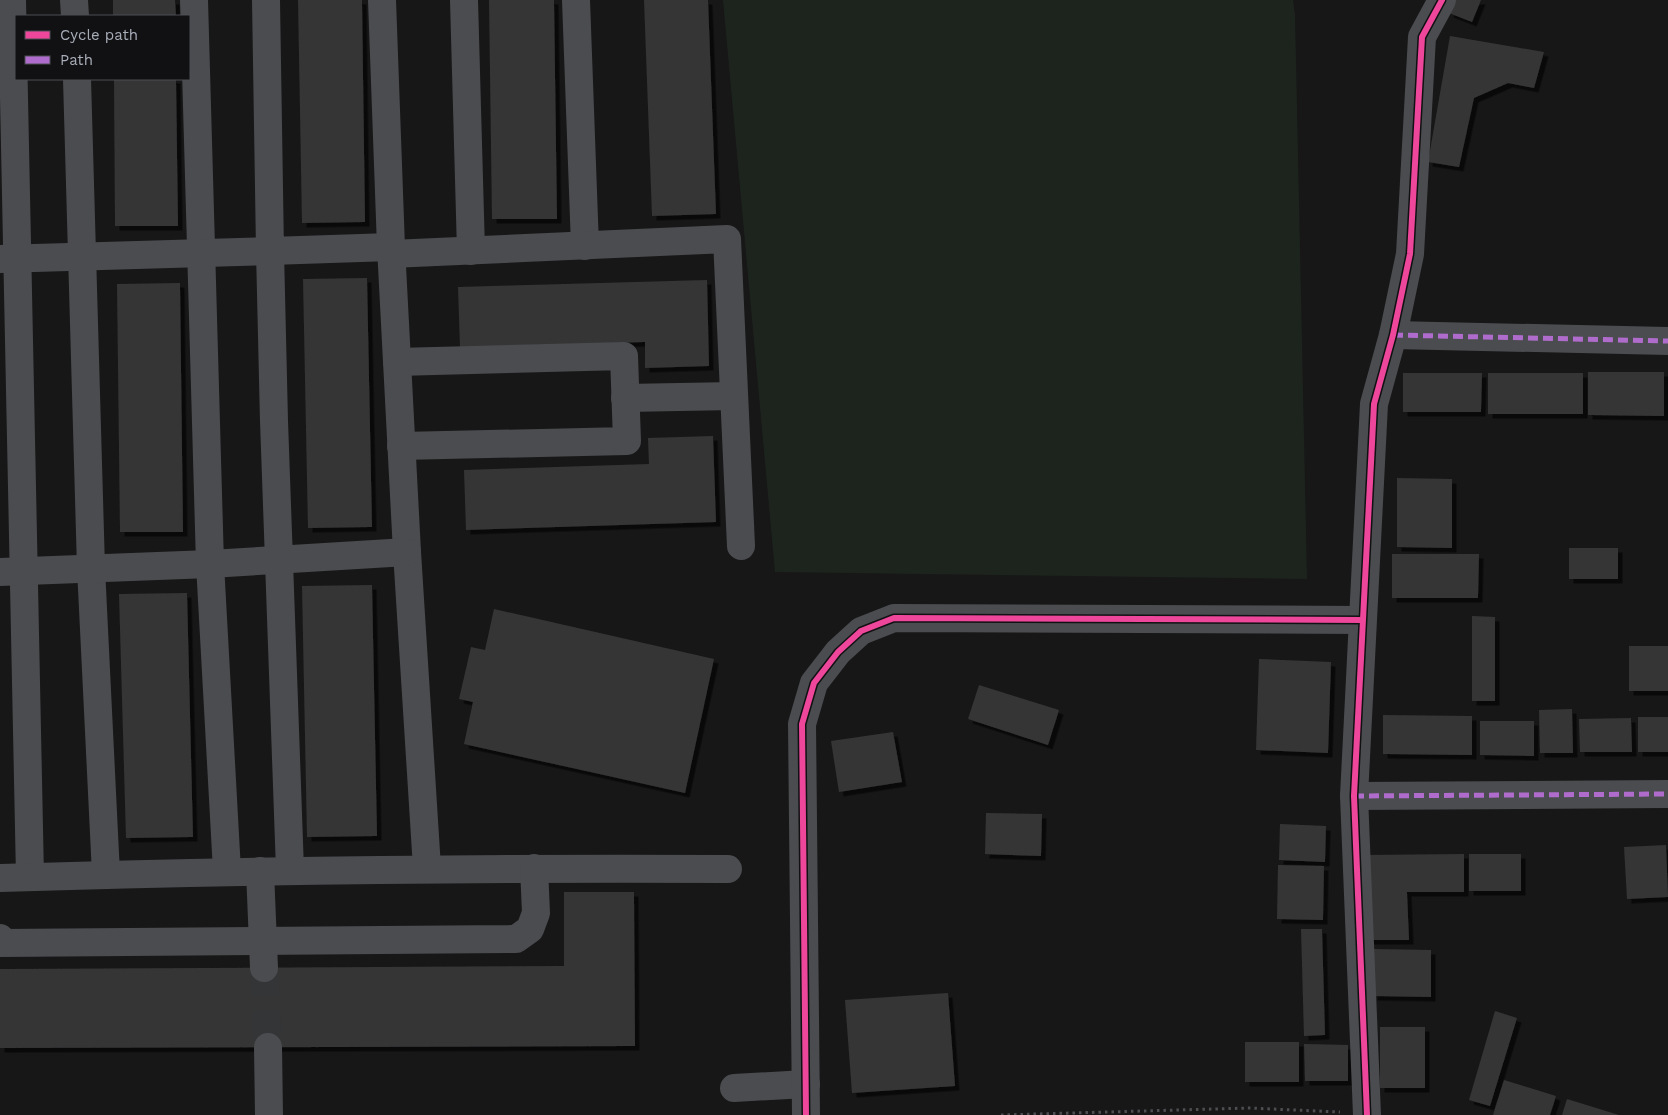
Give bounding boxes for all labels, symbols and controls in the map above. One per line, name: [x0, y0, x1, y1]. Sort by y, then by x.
legend: [15, 15, 190, 80]
text: Cycle path: [60, 26, 138, 44]
text: Path: [60, 51, 93, 69]

